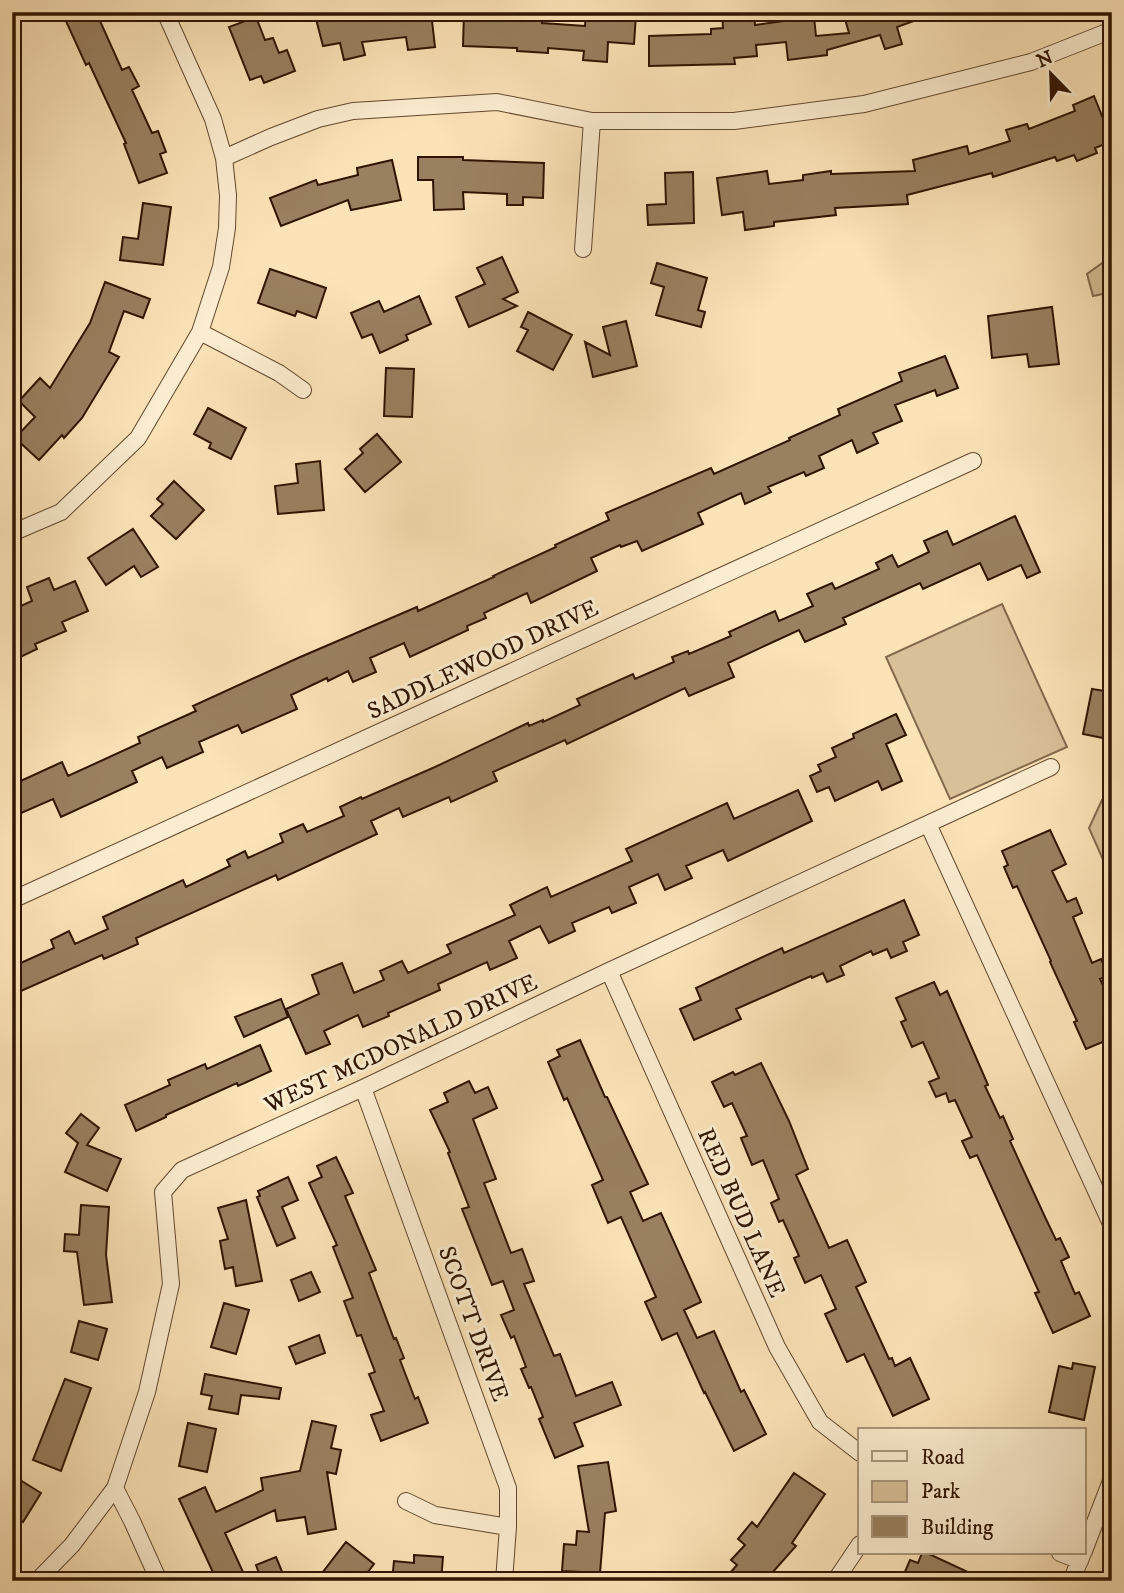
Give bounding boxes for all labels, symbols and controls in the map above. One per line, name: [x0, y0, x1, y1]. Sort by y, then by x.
north arrow: [1016, 38, 1086, 108]
text: N: [1033, 46, 1057, 73]
street label: SADDLEWOOD DRIVE: [363, 593, 603, 727]
street label: WEST MCDONALD DRIVE: [259, 968, 542, 1121]
street label: RED BUD LANE: [690, 1124, 792, 1302]
street label: SCOTT DRIVE: [431, 1242, 515, 1406]
legend: [858, 1428, 1086, 1554]
text: Road: [921, 1445, 965, 1471]
text: Park: [921, 1479, 961, 1505]
text: Building: [921, 1515, 994, 1541]

